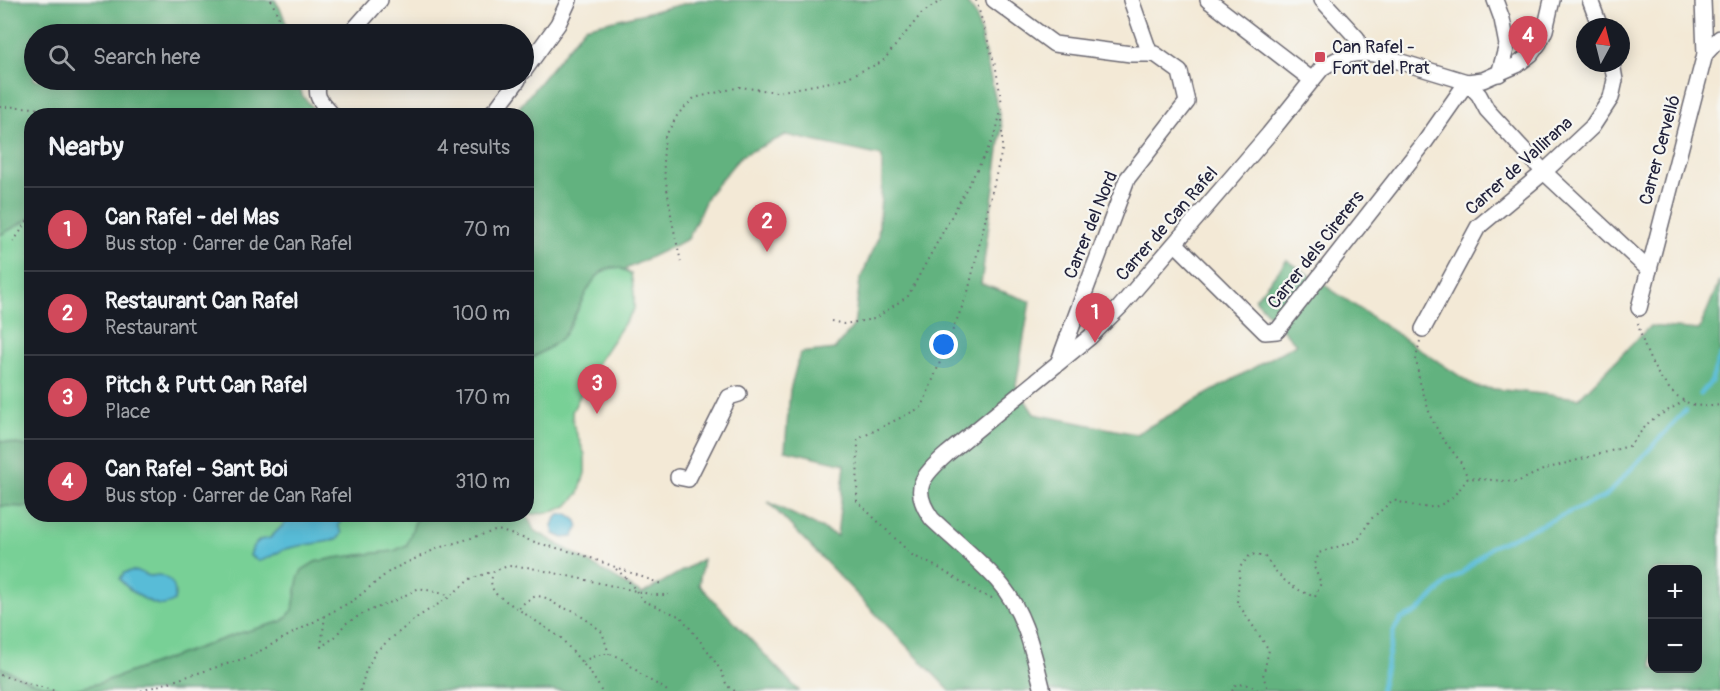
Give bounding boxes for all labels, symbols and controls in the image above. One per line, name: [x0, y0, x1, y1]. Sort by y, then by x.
pin: 4: [1508, 16, 1547, 66]
north arrow: [1576, 18, 1630, 72]
search box: [24, 24, 534, 90]
place label: Can Rafel - Font del Prat: [1332, 36, 1430, 80]
icon: search: [45, 41, 78, 74]
text: Search here: [93, 43, 200, 71]
marker: Can Rafel - Font del Prat: [1313, 50, 1327, 64]
street label: Carrer Cervelló: [1634, 92, 1686, 208]
street label: Carrer de Vallirana: [1461, 112, 1577, 220]
text: Nearby: [48, 131, 124, 163]
text: 4 results: [437, 135, 510, 160]
street label: Carrer de Can Rafel: [1111, 162, 1223, 286]
street label: Carrer del Nord: [1059, 168, 1123, 282]
street label: Carrer dels Cirerers: [1263, 186, 1369, 314]
pin: 2: [748, 202, 786, 252]
text: Can Rafel - del Mas: [105, 203, 279, 231]
text: 1: [64, 217, 71, 242]
text: 70 m: [464, 217, 510, 242]
text: Bus stop · Carrer de Can Rafel: [105, 231, 352, 256]
text: Restaurant Can Rafel: [105, 287, 298, 315]
pin: 1: [1076, 294, 1114, 343]
text: 2: [62, 301, 73, 326]
text: 100 m: [453, 301, 510, 326]
text: Restaurant: [105, 315, 197, 340]
your location: [929, 330, 958, 359]
pin: 3: [578, 364, 616, 414]
text: Pitch & Putt Can Rafel: [105, 371, 308, 399]
text: 3: [62, 385, 73, 410]
text: 170 m: [456, 385, 510, 410]
text: Place: [105, 399, 150, 424]
text: Can Rafel - Sant Boi: [105, 455, 287, 483]
text: 4: [62, 469, 73, 494]
text: 310 m: [455, 469, 510, 494]
text: Bus stop · Carrer de Can Rafel: [105, 483, 352, 508]
map controls: [1648, 565, 1702, 673]
button: +: [1648, 565, 1702, 619]
button: −: [1648, 619, 1702, 673]

